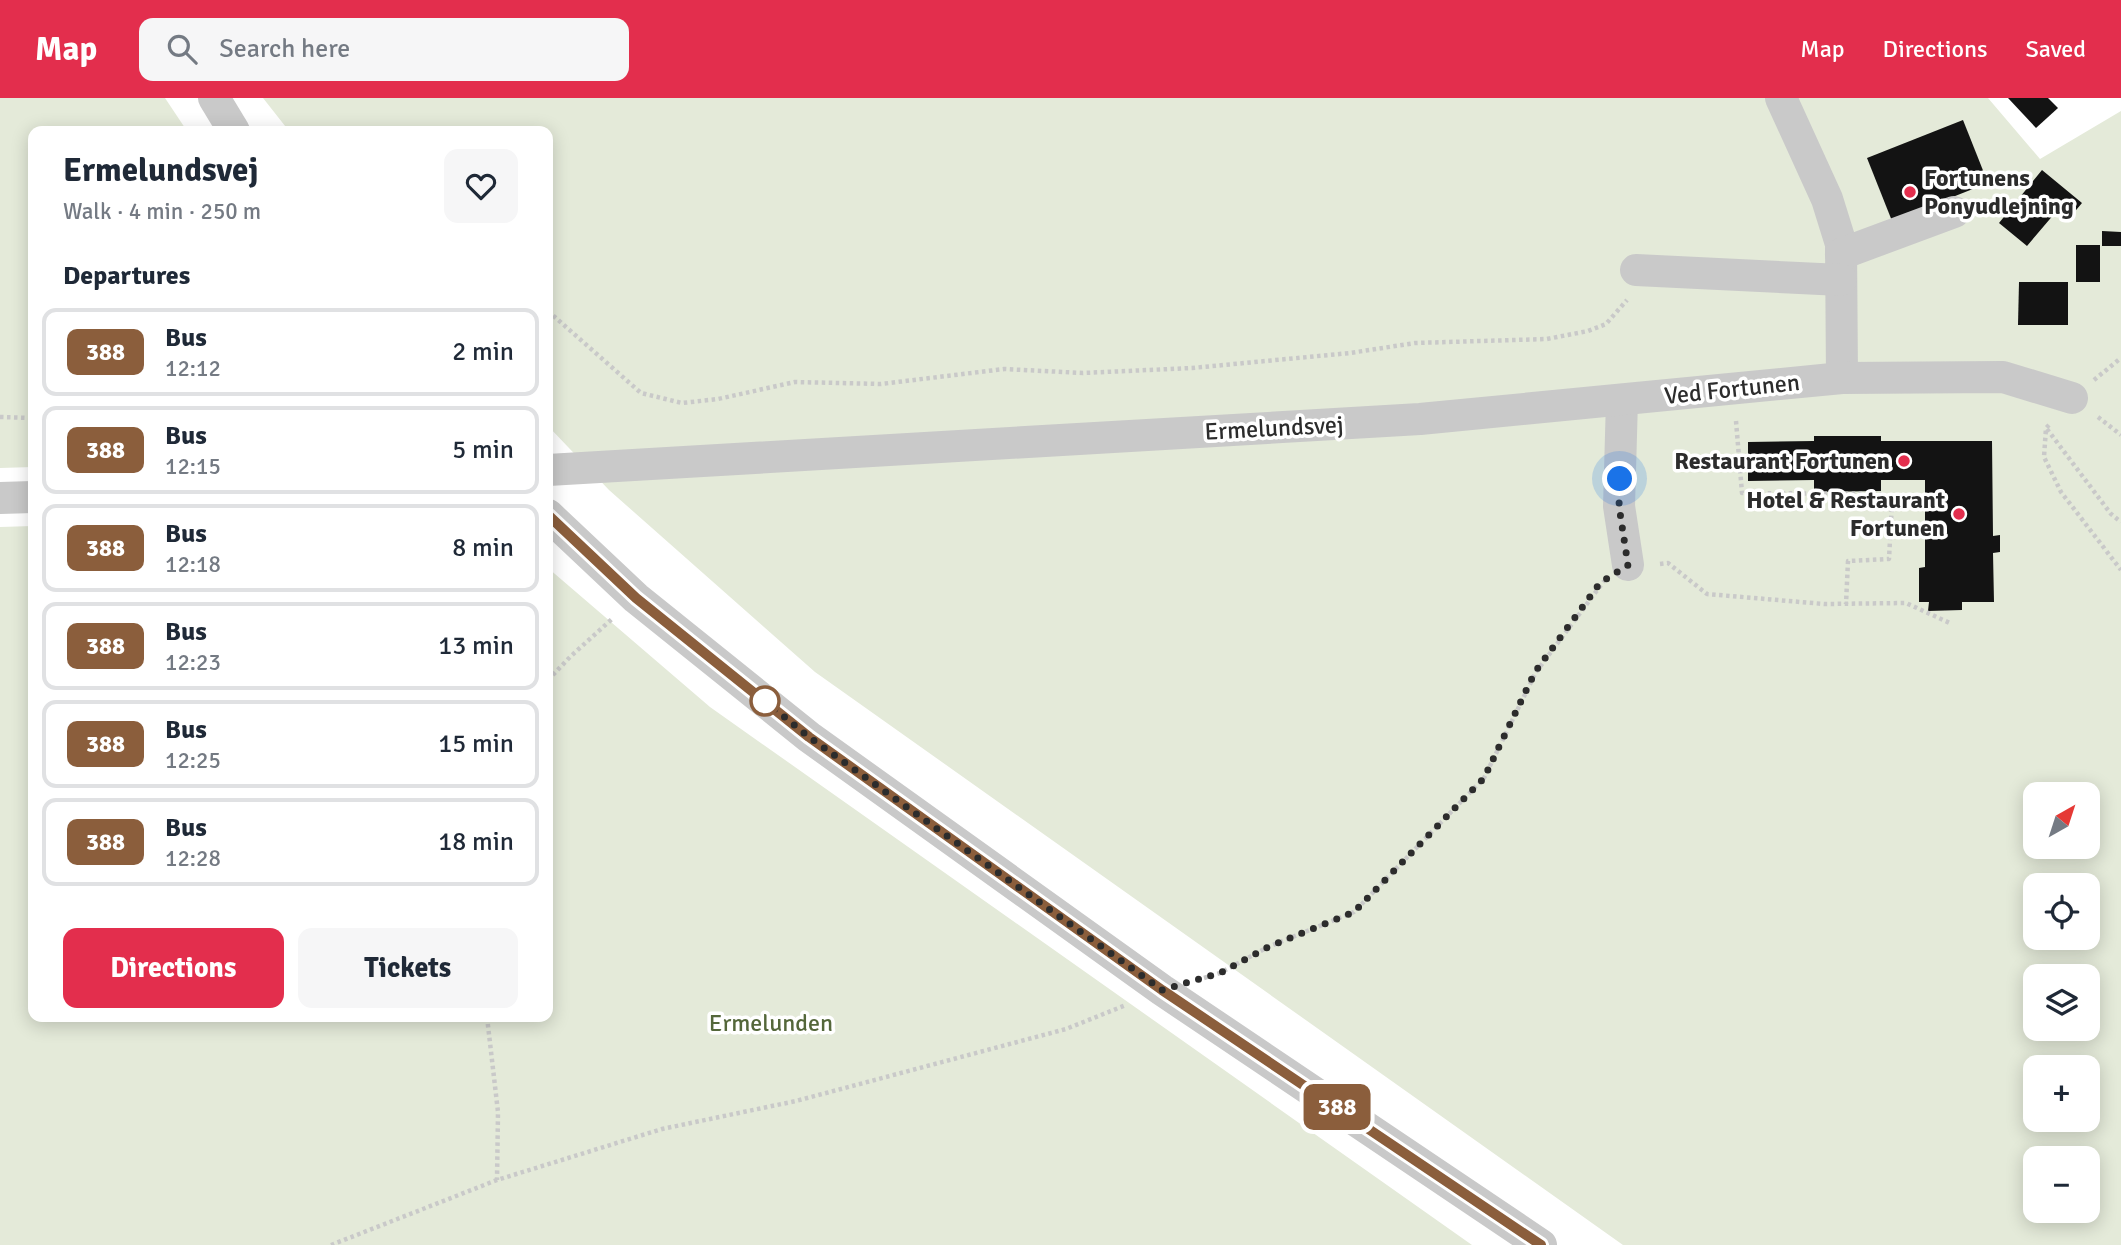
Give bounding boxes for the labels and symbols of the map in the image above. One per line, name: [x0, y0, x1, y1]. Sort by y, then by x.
place label: Fortunens Ponyudlejning: [1924, 163, 2074, 221]
marker: Fortunens Ponyudlejning: [1902, 184, 1918, 200]
street label: Ved Fortunen: [1663, 367, 1801, 411]
street label: Ermelundsvej: [1204, 409, 1344, 447]
place label: Restaurant Fortunen: [1674, 446, 1890, 476]
marker: Restaurant Fortunen: [1896, 453, 1912, 469]
your location: [1602, 461, 1637, 496]
place label: Hotel & Restaurant Fortunen: [1746, 485, 1945, 543]
marker: Hotel & Restaurant Fortunen: [1951, 506, 1967, 522]
unlabelled marker: [750, 686, 780, 716]
north arrow: [2023, 782, 2100, 859]
park label: Ermelunden: [709, 1008, 833, 1038]
line badge: 388: [1297, 1084, 1377, 1130]

